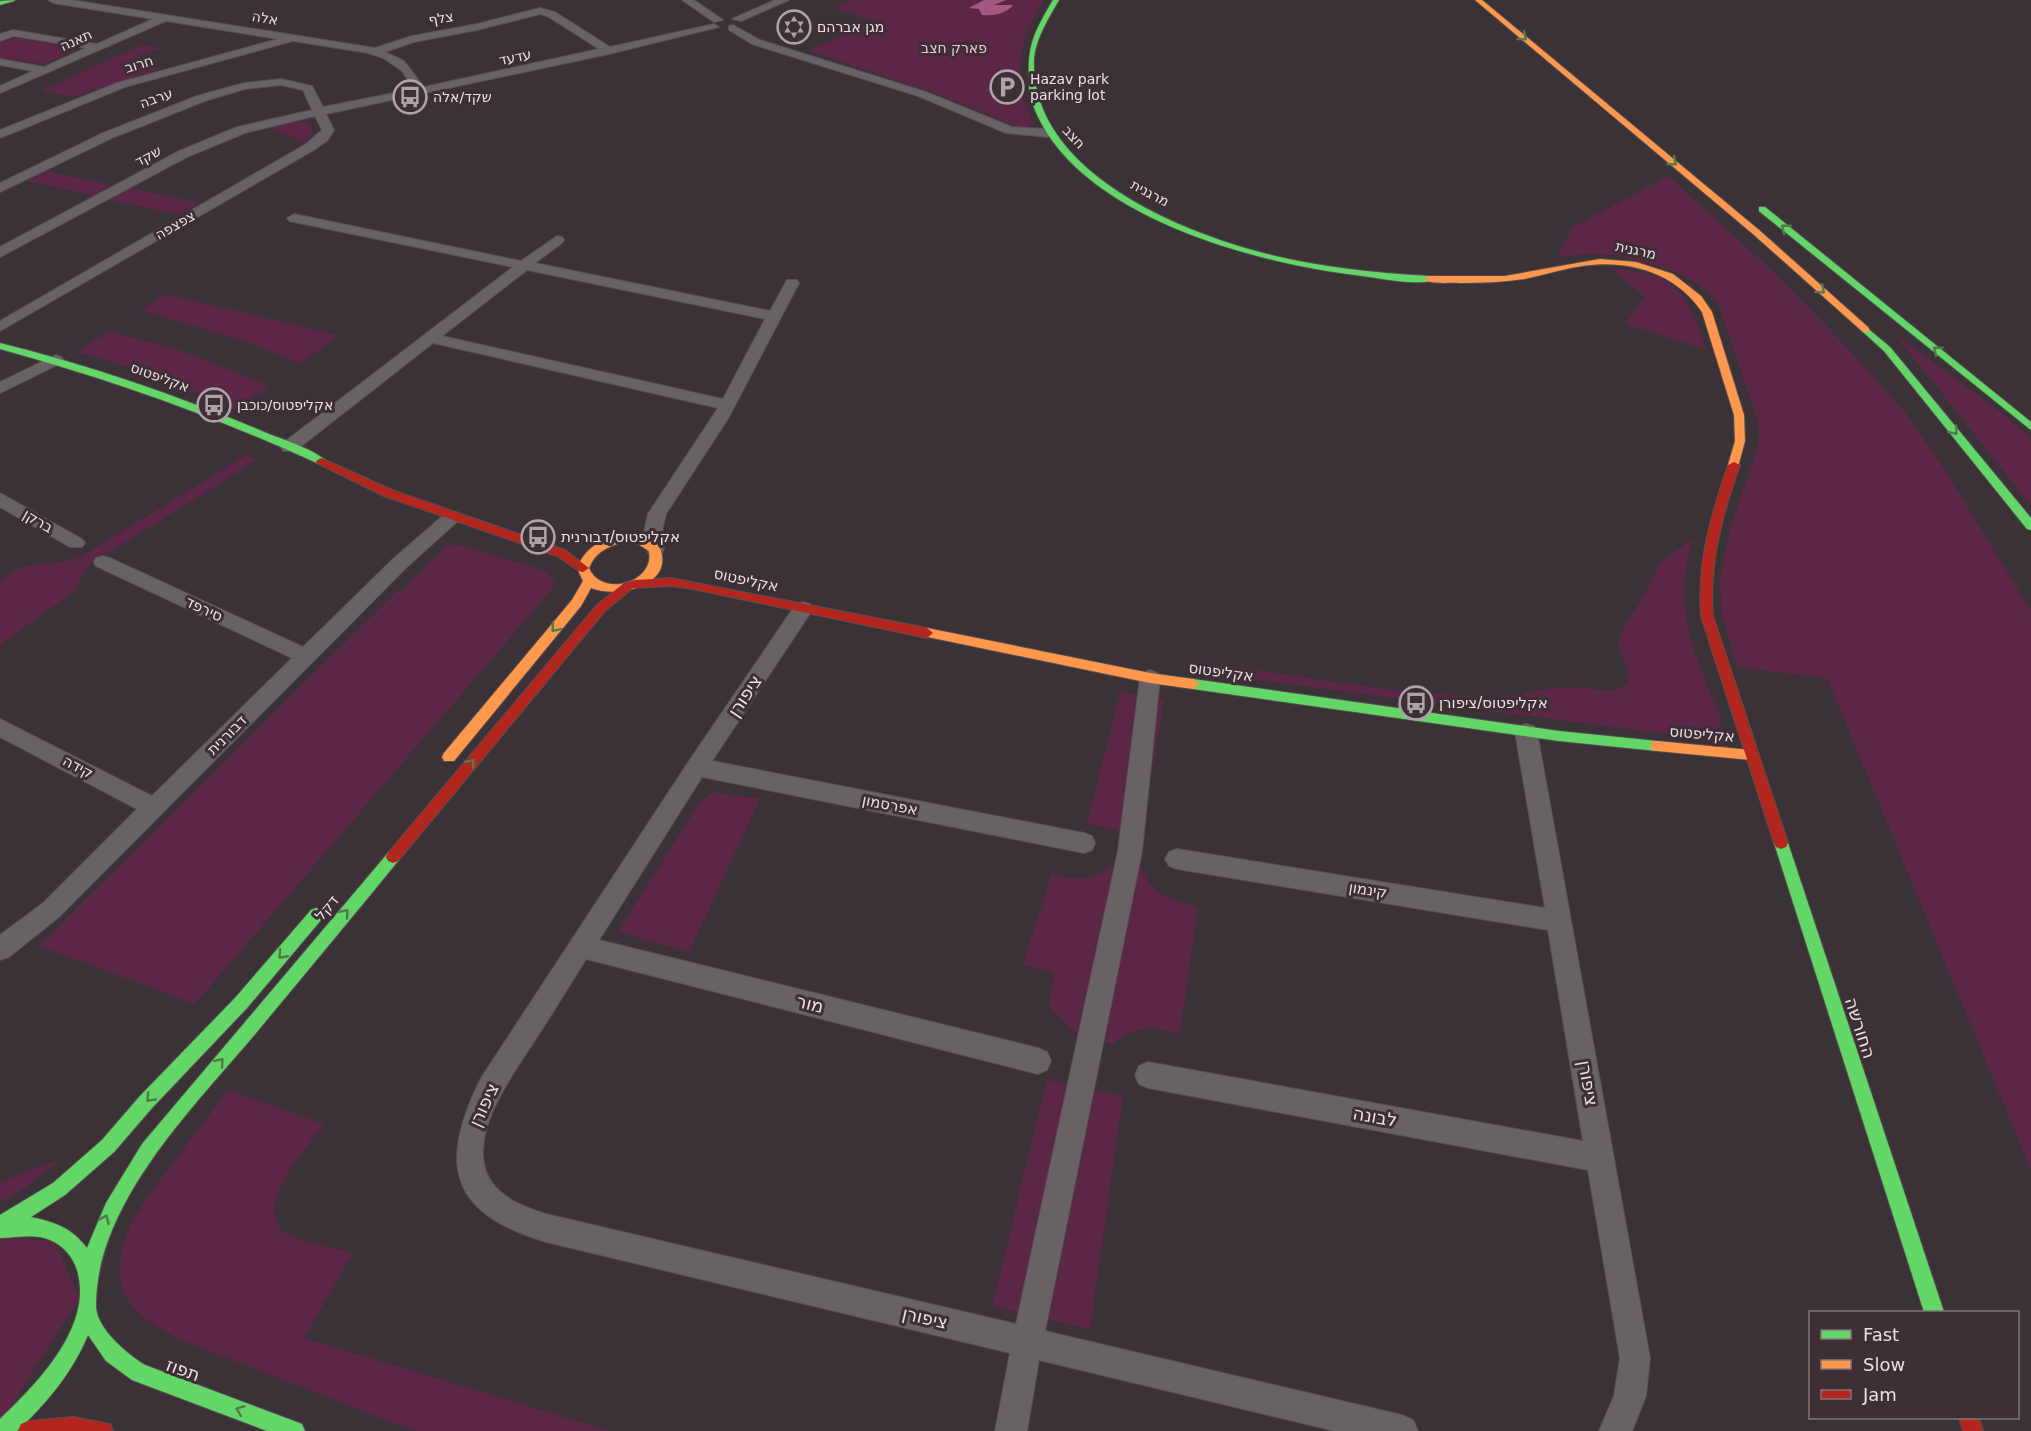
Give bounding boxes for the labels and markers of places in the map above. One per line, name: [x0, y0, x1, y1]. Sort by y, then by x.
synagogue icon: מגן אברהם: [776, 9, 812, 45]
place label: מגן אברהם: [817, 19, 884, 35]
parking icon: Hazav park parking lot: [989, 69, 1025, 105]
place label: Hazav park parking lot: [1030, 71, 1110, 103]
bus stop icon: שקד/אלה: [392, 79, 428, 115]
place label: שקד/אלה: [433, 89, 492, 105]
bus stop icon: אקליפטוס/כוכבן: [196, 387, 232, 423]
place label: אקליפטוס/כוכבן: [237, 397, 333, 413]
bus stop icon: אקליפטוס/דבורנית: [520, 519, 556, 555]
place label: אקליפטוס/דבורנית: [561, 528, 680, 546]
bus stop icon: אקליפטוס/ציפורן: [1398, 685, 1434, 721]
place label: אקליפטוס/ציפורן: [1439, 694, 1548, 712]

